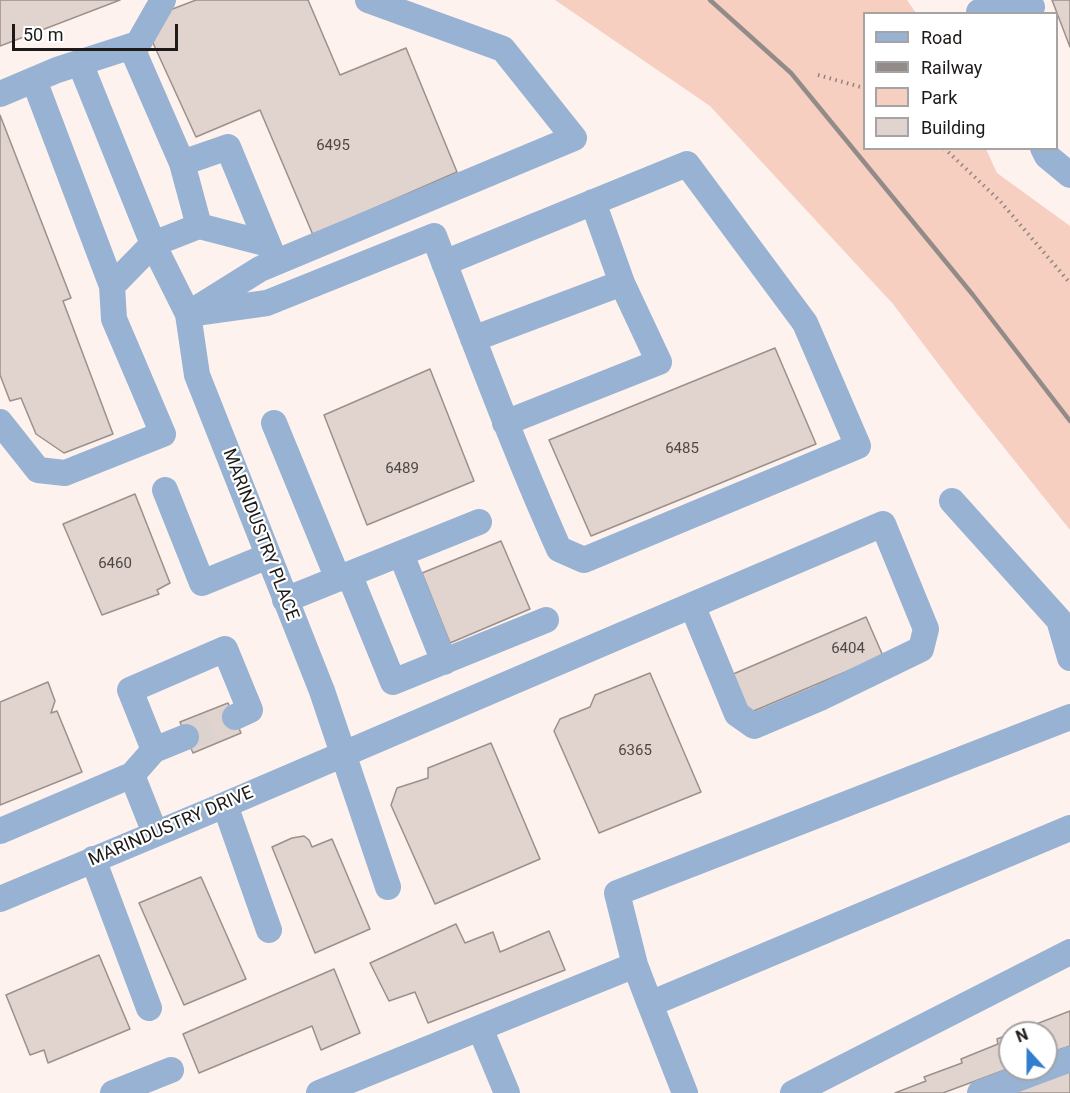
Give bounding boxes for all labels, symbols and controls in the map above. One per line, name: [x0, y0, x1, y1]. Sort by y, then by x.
scale bar: [15, 12, 182, 50]
legend: [863, 12, 1058, 150]
text: 50 m: [23, 24, 63, 45]
text: Road: [921, 27, 962, 48]
text: Railway: [921, 57, 982, 78]
text: Park: [921, 87, 957, 108]
text: Building: [921, 117, 985, 138]
house number: 6495: [316, 137, 350, 155]
house number: 6485: [665, 440, 699, 458]
street label: MARINDUSTRY PLACE: [217, 446, 303, 624]
house number: 6489: [385, 460, 419, 478]
house number: 6460: [98, 555, 132, 573]
house number: 6404: [831, 640, 865, 658]
house number: 6365: [618, 742, 652, 760]
street label: MARINDUSTRY DRIVE: [85, 783, 257, 871]
north arrow: [998, 1021, 1058, 1081]
text: N: [1013, 1025, 1031, 1046]

